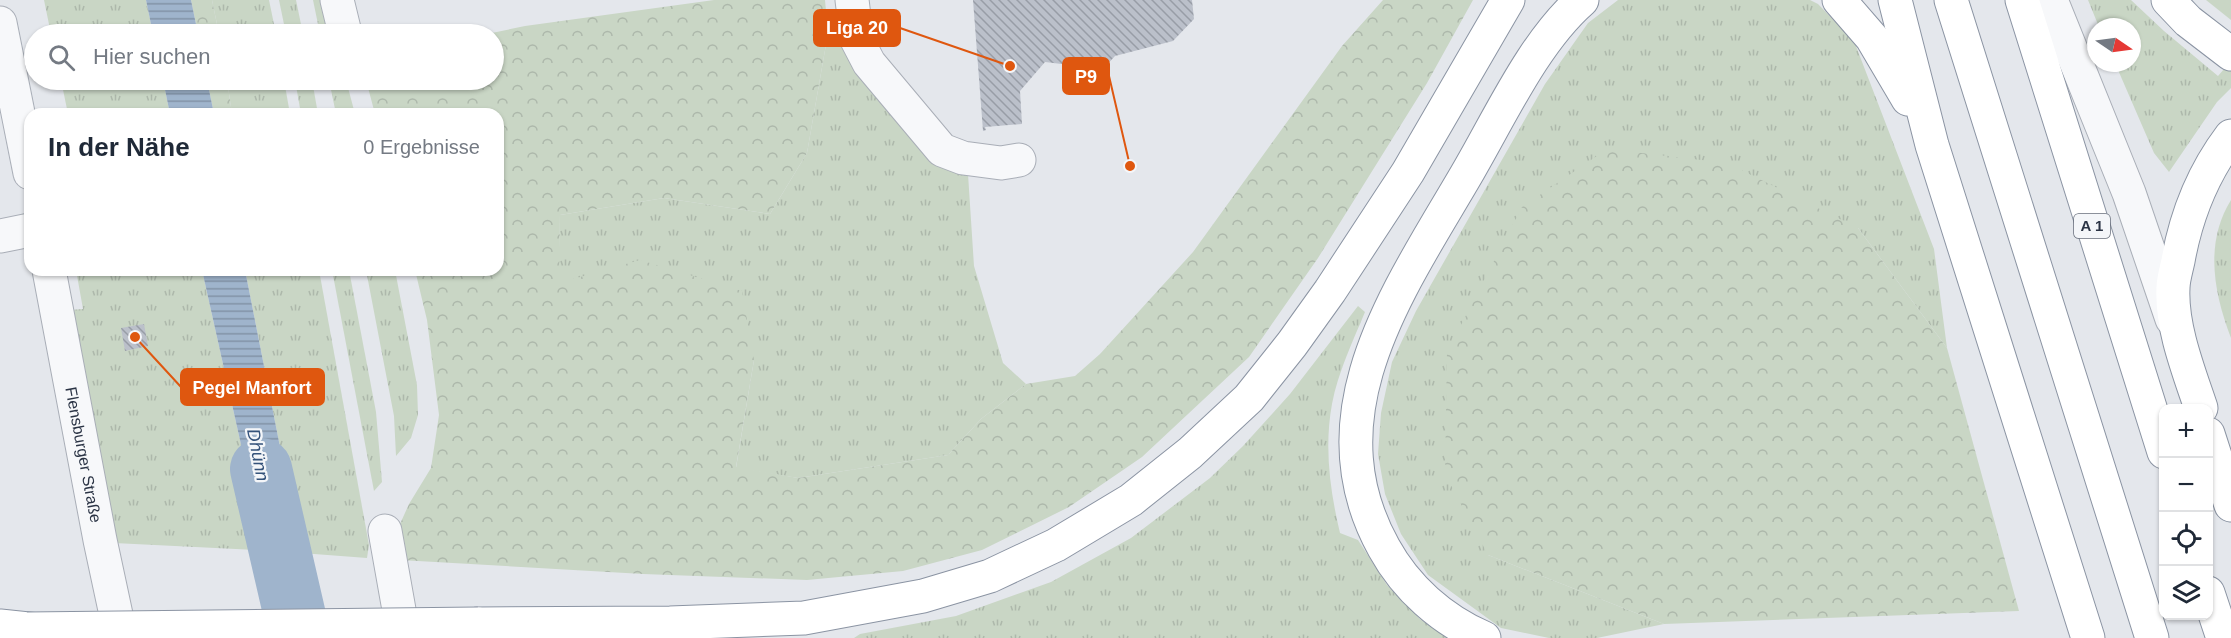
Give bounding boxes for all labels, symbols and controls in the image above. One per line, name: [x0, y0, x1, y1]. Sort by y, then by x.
callout: Liga 20: [814, 10, 900, 46]
text: Liga 20: [826, 18, 888, 38]
north arrow: [2087, 18, 2141, 72]
search box: [24, 24, 504, 90]
icon: search: [45, 41, 78, 74]
text: Hier suchen: [93, 44, 210, 69]
callout: P9: [1063, 58, 1109, 94]
text: P9: [1075, 67, 1097, 87]
text: In der Nähe: [48, 132, 190, 162]
text: 0 Ergebnisse: [363, 136, 480, 158]
road number: A 1: [2074, 214, 2110, 238]
callout: Pegel Manfort: [181, 369, 324, 405]
text: Pegel Manfort: [192, 378, 312, 398]
street label: Flensburger Straße: [62, 385, 105, 524]
map controls: [2159, 404, 2213, 620]
button: +: [2159, 404, 2213, 458]
water label: Dhünn: [243, 427, 273, 483]
button: −: [2159, 458, 2213, 512]
button: locate: [2159, 512, 2213, 566]
button: layers: [2159, 566, 2213, 620]

